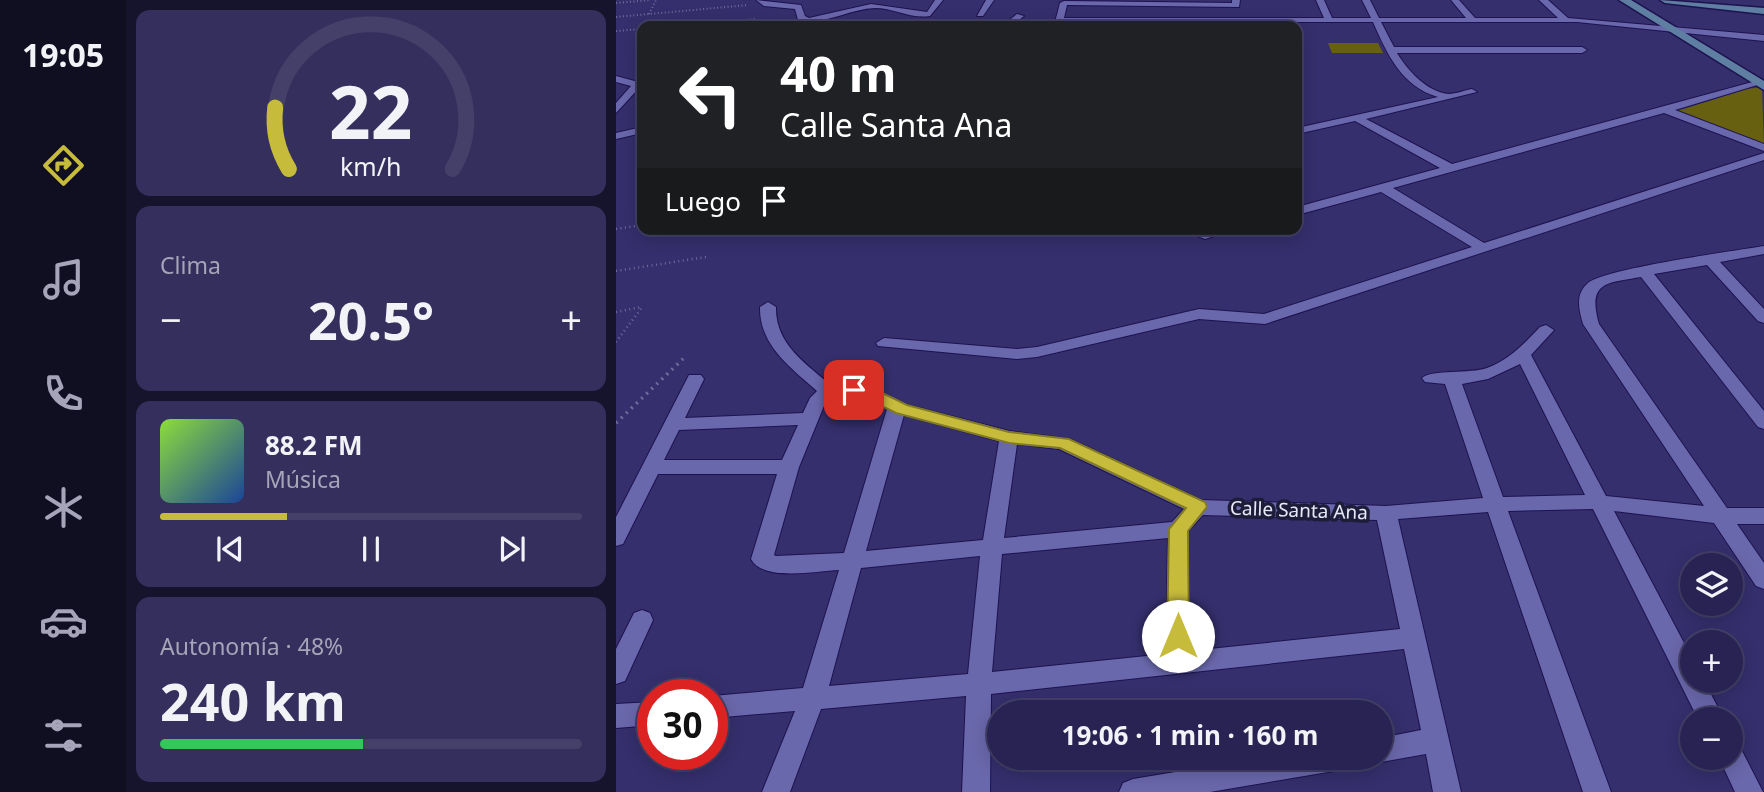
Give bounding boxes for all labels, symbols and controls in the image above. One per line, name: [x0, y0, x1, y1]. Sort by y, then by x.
text: 19:05: [22, 33, 104, 76]
text: 40 m: [780, 40, 897, 106]
icon: left: [665, 49, 756, 140]
text: 22: [329, 61, 413, 160]
text: Calle Santa Ana: [780, 103, 1012, 146]
icon: directions: [39, 141, 88, 190]
text: km/h: [340, 149, 402, 183]
icon: arrive: [755, 182, 793, 220]
text: Luego: [665, 183, 741, 219]
text: Clima: [160, 249, 221, 281]
icon: music: [39, 255, 88, 304]
text: 20.5°: [308, 284, 434, 355]
text: −: [160, 293, 182, 345]
text: +: [560, 293, 582, 345]
pin: [824, 360, 884, 420]
icon: phone: [39, 369, 88, 418]
icon: arrive: [835, 371, 873, 409]
text: 88.2 FM: [265, 427, 362, 463]
text: Música: [265, 463, 341, 495]
icon: climate: [39, 483, 88, 532]
street label: Calle Santa Ana: [1230, 495, 1368, 525]
icon: previous: [211, 530, 249, 568]
icon: pause: [352, 530, 390, 568]
icon: next: [493, 530, 531, 568]
map controls: [1680, 553, 1743, 770]
button: layers: [1680, 553, 1743, 616]
icon: car: [39, 597, 88, 646]
position arrow: [1141, 599, 1215, 673]
text: Autonomía · 48%: [160, 630, 343, 662]
button: +: [1680, 630, 1743, 693]
text: 240 km: [160, 665, 346, 736]
speed limit sign: 30: [637, 679, 728, 770]
button: −: [1680, 707, 1743, 770]
icon: filters: [39, 711, 88, 760]
text: 19:06 · 1 min · 160 m: [1062, 717, 1318, 753]

